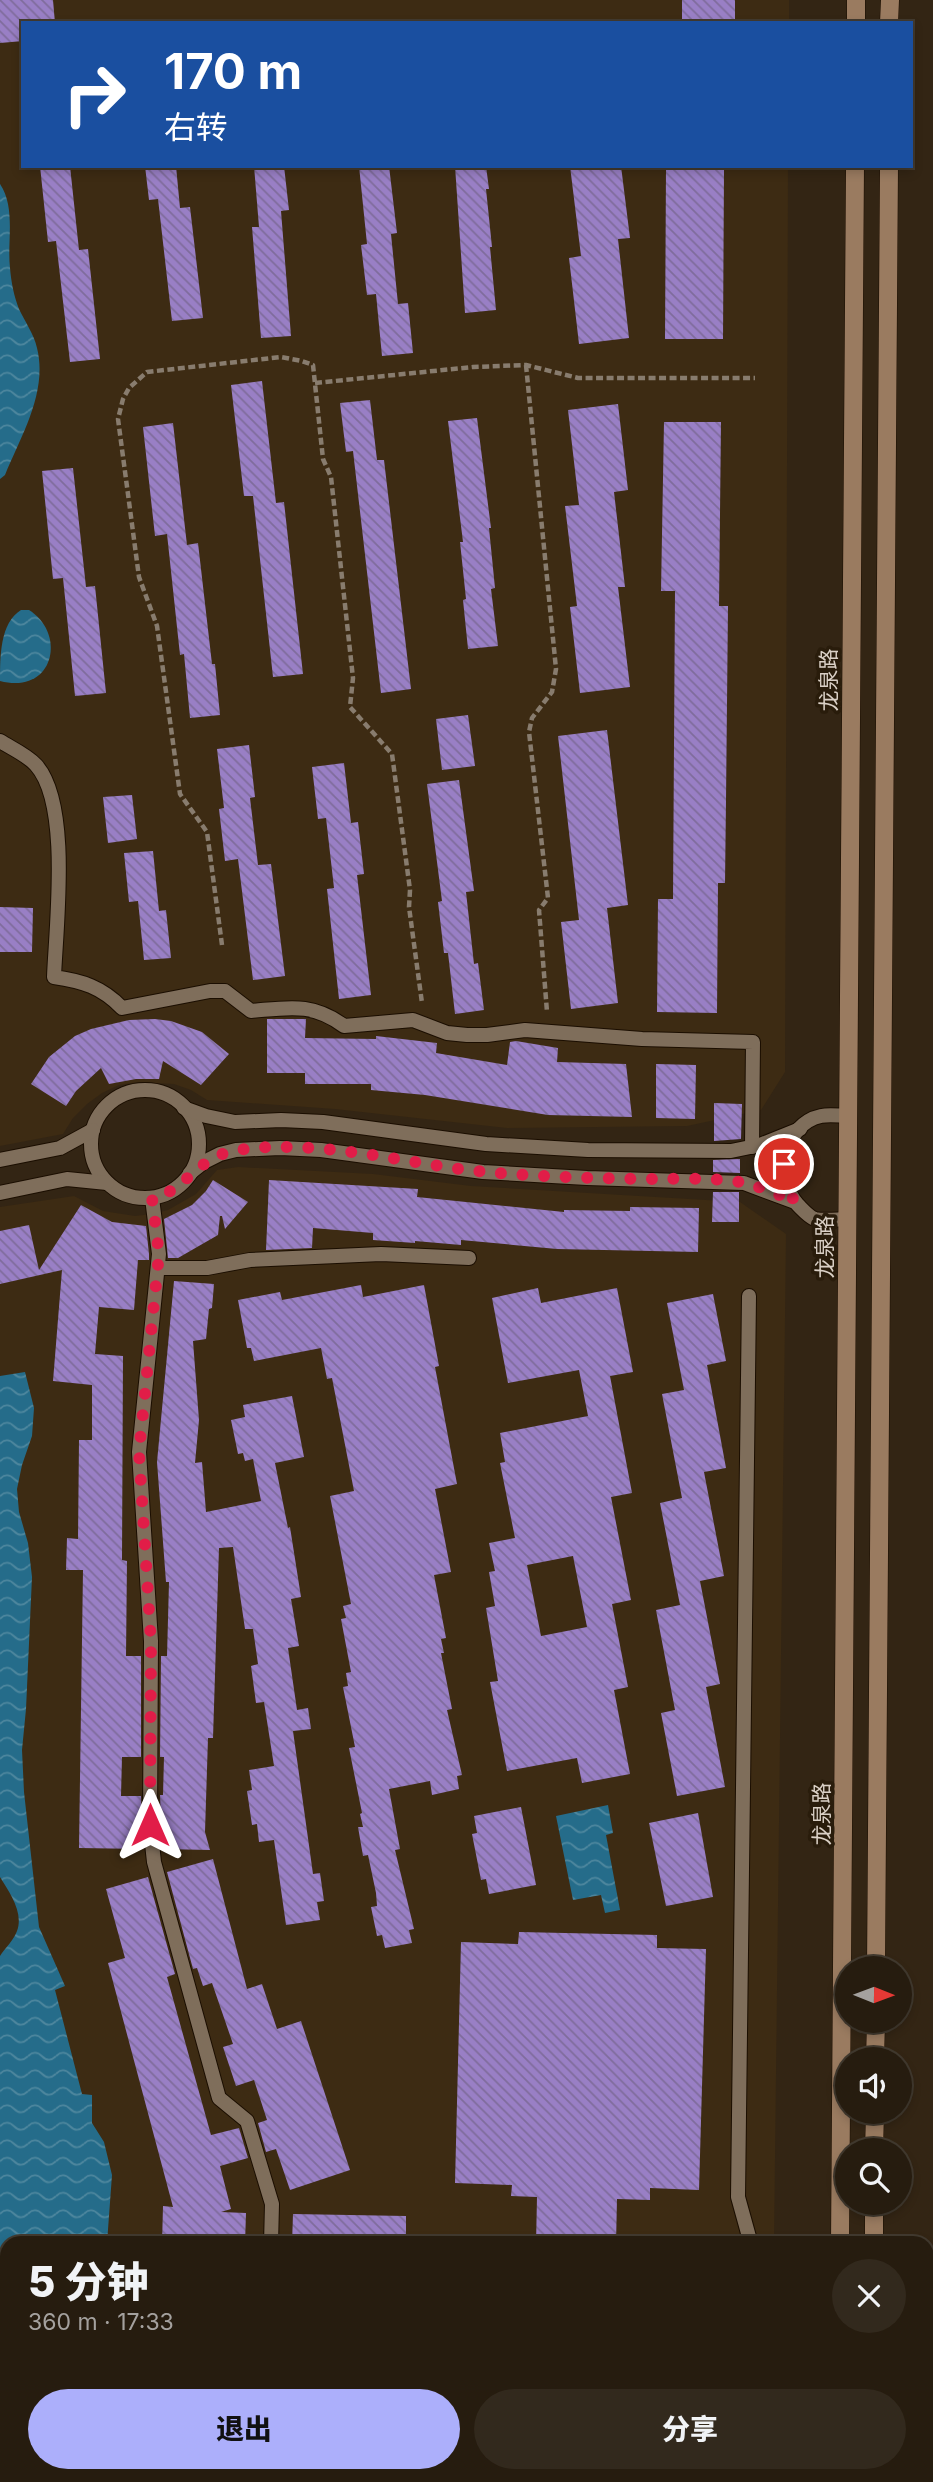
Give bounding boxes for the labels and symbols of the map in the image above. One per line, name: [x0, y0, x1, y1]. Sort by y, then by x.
street label: 龙泉路: [816, 649, 841, 712]
pin: [754, 1134, 814, 1194]
street label: 龙泉路: [812, 1216, 837, 1279]
street label: 龙泉路: [809, 1783, 834, 1846]
position arrow: [113, 1788, 187, 1862]
north arrow: [835, 1956, 912, 2034]

